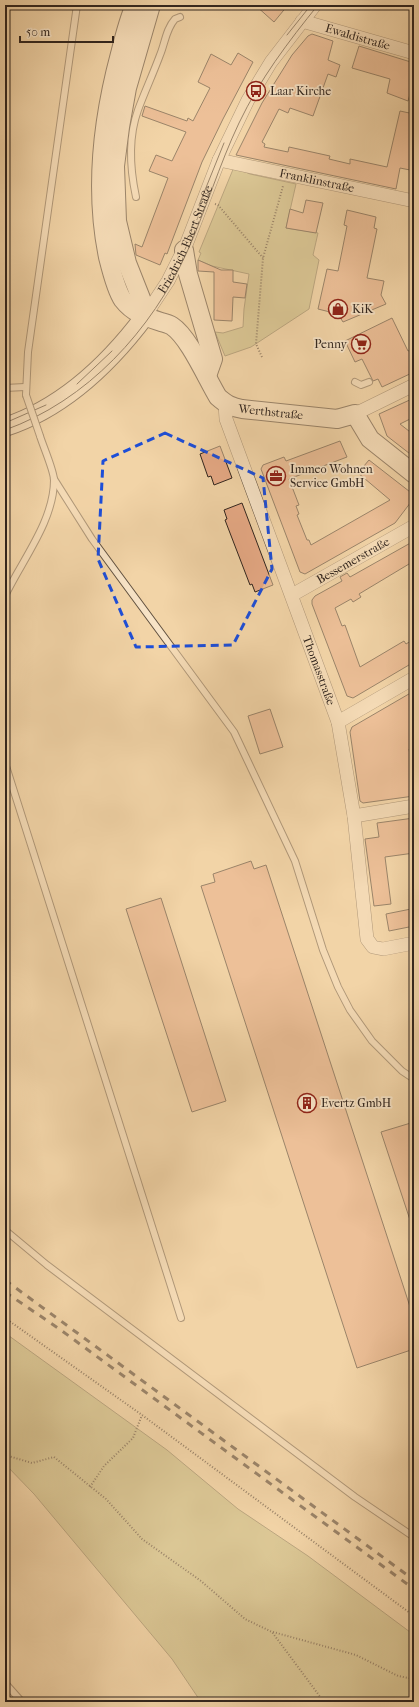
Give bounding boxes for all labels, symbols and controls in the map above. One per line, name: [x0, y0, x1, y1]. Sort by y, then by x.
scale bar: [20, 18, 113, 44]
street label: Ewaldistraße: [324, 21, 392, 53]
text: 50 m: [26, 25, 50, 39]
bus stop icon: Laar Kirche: [245, 80, 267, 102]
place label: Laar Kirche: [270, 84, 331, 98]
street label: Franklinstraße: [278, 166, 356, 195]
street label: Friedrich-Ebert-Straße: [155, 183, 215, 296]
shop icon: KiK: [327, 298, 349, 320]
place label: KiK: [352, 302, 374, 316]
supermarket icon: Penny: [350, 333, 372, 355]
place label: Penny: [314, 337, 348, 351]
street label: Werthstraße: [237, 402, 304, 422]
place label: Immeo Wohnen Service GmbH: [290, 462, 373, 490]
office icon: Immeo Wohnen Service GmbH: [265, 465, 287, 487]
street label: Bessemerstraße: [314, 534, 392, 587]
street label: Thomasstraße: [300, 634, 338, 707]
building icon: Evertz GmbH: [296, 1092, 318, 1114]
place label: Evertz GmbH: [321, 1096, 392, 1110]

